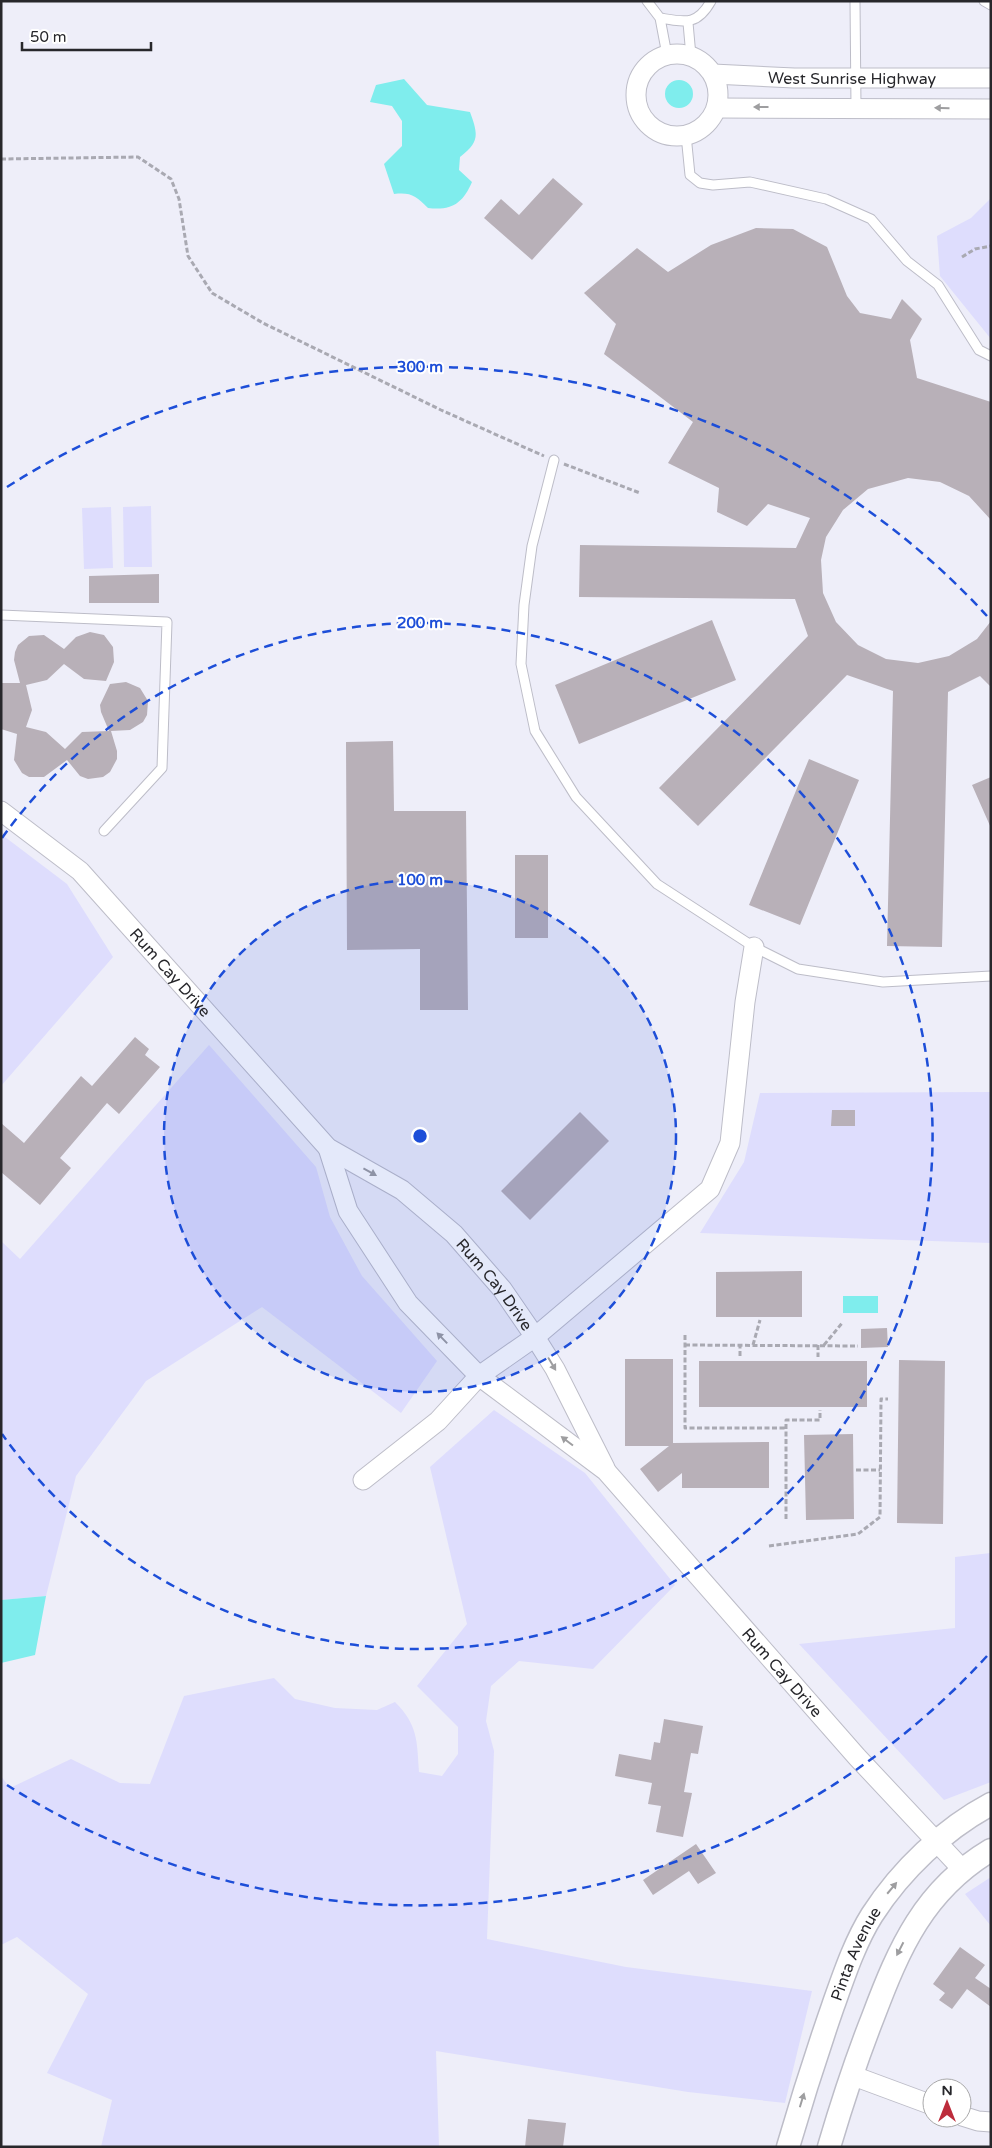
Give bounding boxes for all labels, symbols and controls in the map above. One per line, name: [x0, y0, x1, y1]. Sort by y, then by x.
scale bar: [22, 20, 151, 52]
text: 50 m: [30, 28, 67, 46]
street label: West Sunrise Highway: [767, 68, 936, 89]
one-way arrow: [753, 103, 769, 111]
one-way arrow: [934, 104, 950, 112]
text: 300 m: [397, 358, 443, 376]
text: 200 m: [397, 614, 443, 632]
text: 100 m: [397, 871, 443, 889]
street label: Rum Cay Drive: [125, 924, 215, 1021]
centre of rings: [411, 1127, 429, 1145]
one-way arrow: [363, 1168, 377, 1176]
street label: Rum Cay Drive: [451, 1235, 537, 1335]
one-way arrow: [436, 1332, 448, 1344]
one-way arrow: [547, 1357, 556, 1370]
one-way arrow: [561, 1436, 574, 1447]
street label: Rum Cay Drive: [737, 1624, 826, 1722]
one-way arrow: [887, 1881, 898, 1894]
street label: Pinta Avenue: [827, 1903, 886, 2004]
one-way arrow: [896, 1942, 904, 1956]
north arrow: [922, 2078, 972, 2128]
text: N: [941, 2082, 953, 2099]
one-way arrow: [798, 2092, 806, 2107]

